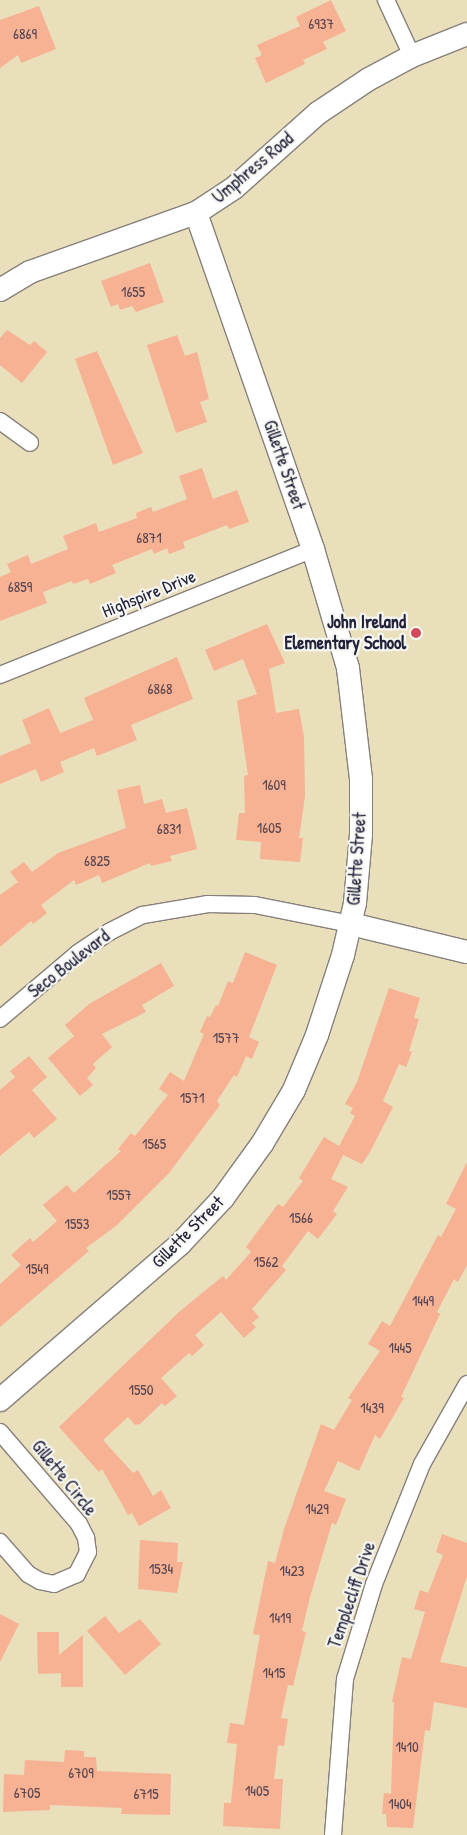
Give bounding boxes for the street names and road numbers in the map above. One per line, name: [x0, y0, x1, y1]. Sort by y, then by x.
street label: Umphress Road: [208, 128, 298, 208]
street label: Gillette Street: [259, 417, 309, 513]
street label: Highspire Drive: [99, 565, 199, 623]
street label: Gillette Street: [343, 812, 371, 906]
street label: Seco Boulevard: [24, 925, 114, 1003]
street label: Gillette Street: [147, 1191, 229, 1273]
street label: Gillette Circle: [27, 1436, 101, 1520]
street label: Templecliff Drive: [324, 1539, 380, 1651]

